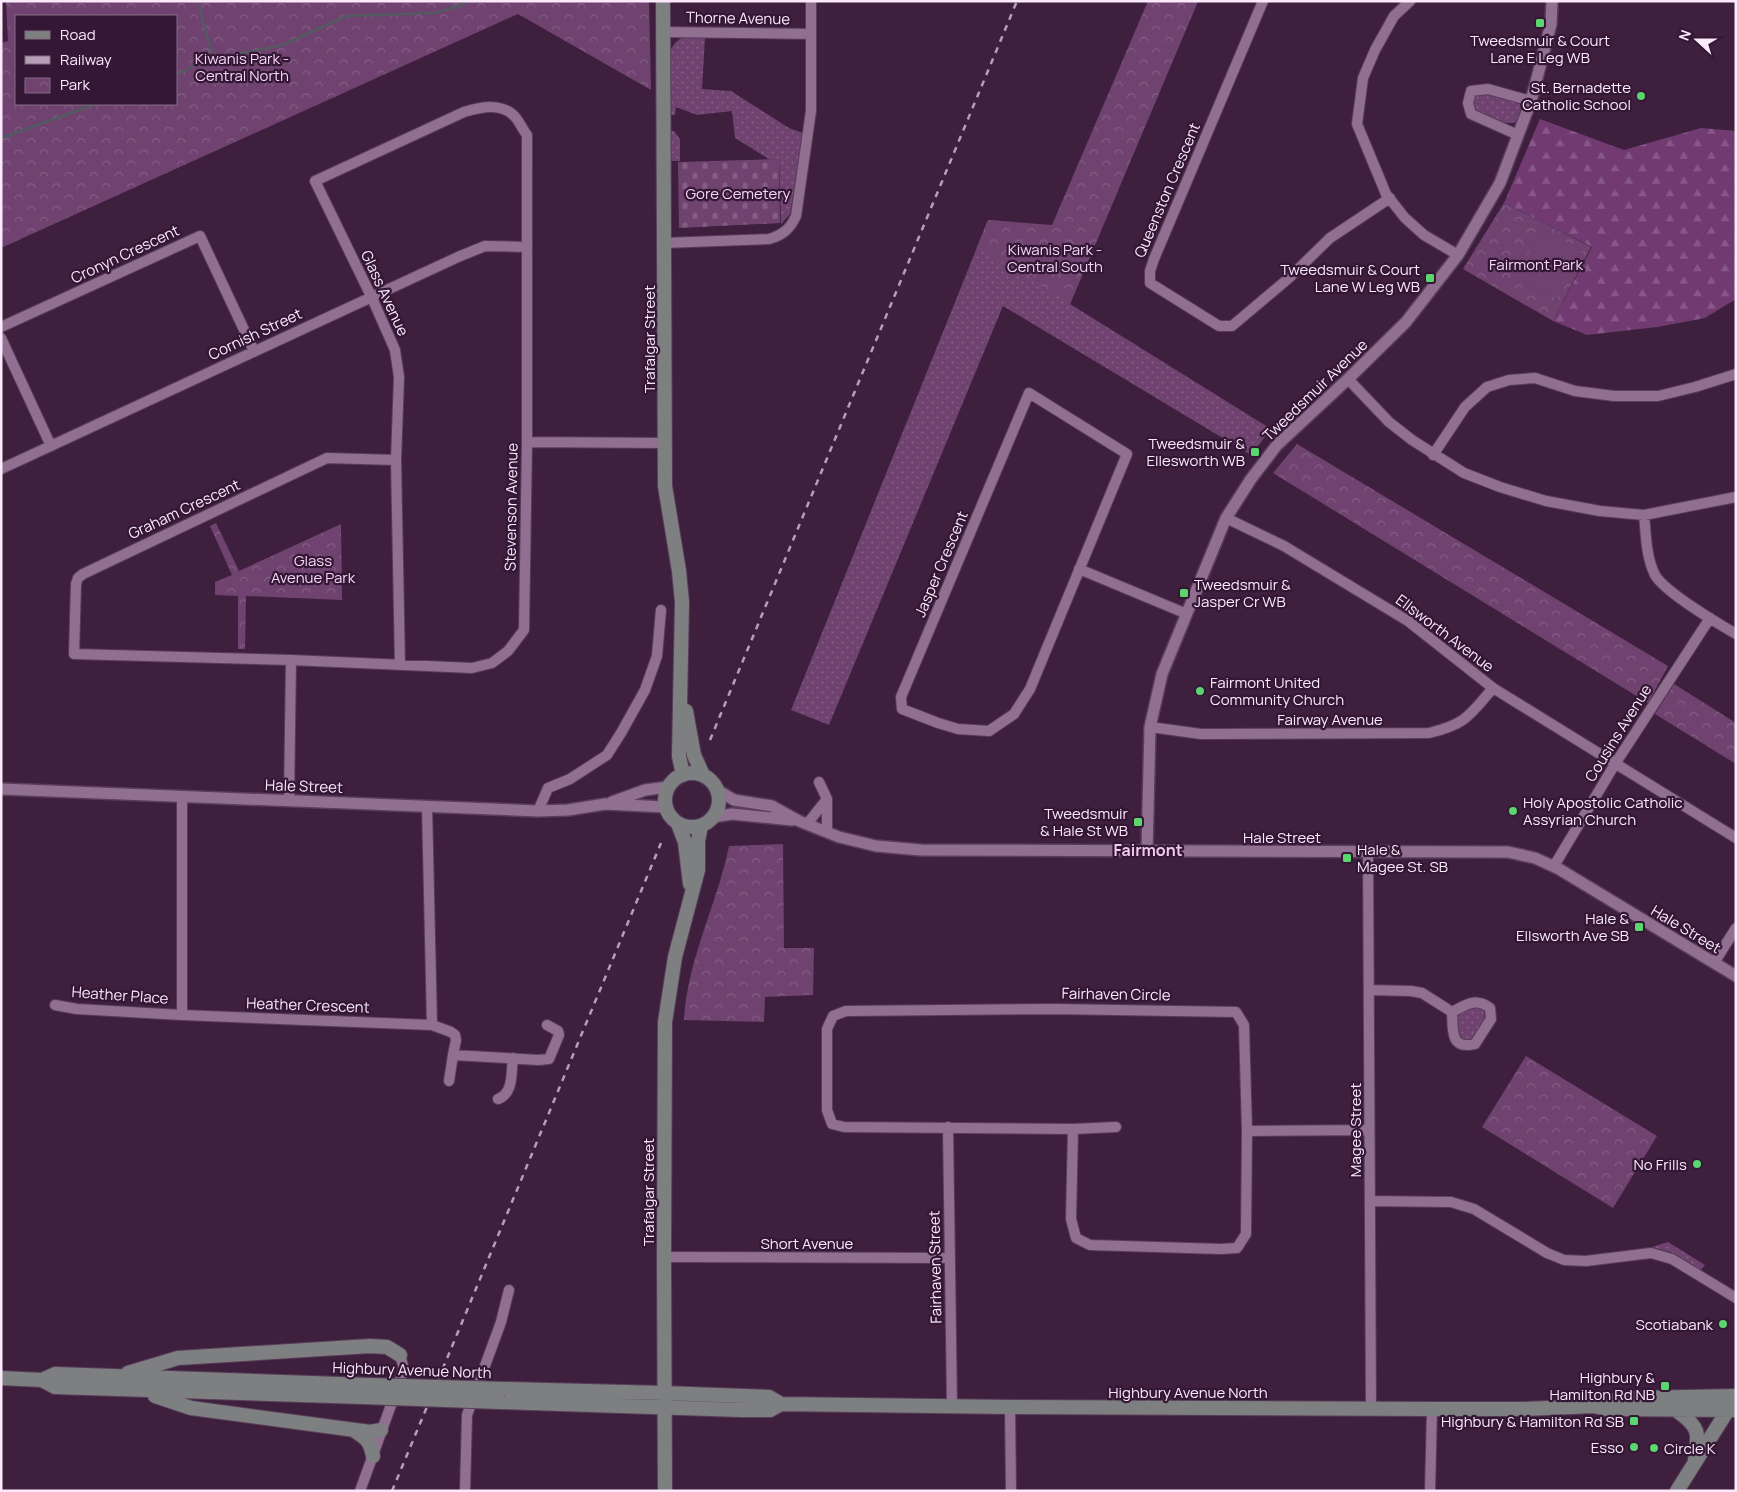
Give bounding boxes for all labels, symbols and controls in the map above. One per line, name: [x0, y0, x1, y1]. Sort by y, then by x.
street label: Thorne Avenue: [686, 7, 790, 29]
legend: [15, 15, 178, 105]
north arrow: [1672, 15, 1722, 65]
marker: Tweedsmuir & Court Lane E Leg WB: [1534, 17, 1546, 29]
text: Road: [60, 24, 96, 45]
text: N: [1674, 27, 1695, 43]
place label: Tweedsmuir & Court Lane E Leg WB: [1470, 30, 1610, 68]
park label: Kiwanis Park - Central North: [195, 48, 289, 86]
text: Railway: [60, 49, 112, 70]
text: Park: [60, 74, 90, 95]
place label: St. Bernadette Catholic School: [1522, 77, 1631, 115]
marker: St. Bernadette Catholic School: [1635, 90, 1647, 102]
street label: Queenston Crescent: [1129, 119, 1205, 261]
park label: Gore Cemetery: [686, 183, 791, 204]
street label: Cronyn Crescent: [67, 220, 183, 288]
park label: Kiwanis Park - Central South: [1007, 239, 1103, 277]
street label: Glass Avenue: [356, 247, 414, 340]
park label: Fairmont Park: [1489, 254, 1583, 275]
place label: Tweedsmuir & Court Lane W Leg WB: [1280, 259, 1420, 297]
marker: Tweedsmuir & Court Lane W Leg WB: [1424, 272, 1436, 284]
street label: Trafalgar Street: [639, 285, 660, 393]
street label: Cornish Street: [205, 303, 305, 365]
street label: Tweedsmuir Avenue: [1258, 334, 1372, 446]
place label: Tweedsmuir & Ellesworth WB: [1146, 433, 1245, 471]
street label: Stevenson Avenue: [499, 442, 523, 571]
marker: Tweedsmuir & Ellesworth WB: [1249, 446, 1261, 458]
street label: Graham Crescent: [125, 474, 243, 544]
street label: Jasper Crescent: [909, 508, 973, 620]
park label: Glass Avenue Park: [271, 550, 356, 588]
place label: Tweedsmuir & Jasper Cr WB: [1194, 574, 1291, 612]
marker: Tweedsmuir & Jasper Cr WB: [1178, 587, 1190, 599]
street label: Ellsworth Avenue: [1392, 589, 1499, 677]
place label: Fairmont United Community Church: [1210, 672, 1344, 710]
street label: Cousins Avenue: [1580, 680, 1656, 786]
marker: Fairmont United Community Church: [1194, 685, 1206, 697]
street label: Fairway Avenue: [1277, 709, 1383, 730]
street label: Hale Street: [265, 774, 343, 798]
place label: Holy Apostolic Catholic Assyrian Church: [1523, 792, 1683, 830]
place label: Tweedsmuir & Hale St WB: [1040, 803, 1129, 841]
marker: Holy Apostolic Catholic Assyrian Church: [1507, 805, 1519, 817]
marker: Tweedsmuir & Hale St WB: [1132, 816, 1144, 828]
street label: Hale Street: [1243, 827, 1321, 848]
district label: Fairmont: [1113, 839, 1183, 861]
place label: Hale & Magee St. SB: [1357, 839, 1448, 877]
marker: Hale & Magee St. SB: [1341, 852, 1353, 864]
street label: Hale Street: [1647, 900, 1725, 958]
place label: Hale & Ellsworth Ave SB: [1516, 908, 1629, 946]
marker: Hale & Ellsworth Ave SB: [1633, 921, 1645, 933]
street label: Heather Place: [71, 981, 169, 1009]
street label: Fairhaven Circle: [1061, 983, 1171, 1005]
street label: Heather Crescent: [246, 992, 370, 1018]
street label: Magee Street: [1345, 1083, 1366, 1177]
street label: Trafalgar Street: [638, 1138, 659, 1246]
place label: No Frills: [1634, 1154, 1687, 1175]
marker: No Frills: [1691, 1158, 1703, 1170]
street label: Fairhaven Street: [924, 1210, 946, 1324]
street label: Short Avenue: [761, 1233, 854, 1254]
place label: Scotiabank: [1635, 1314, 1714, 1335]
marker: Scotiabank: [1717, 1318, 1729, 1330]
street label: Highbury Avenue North: [332, 1357, 492, 1383]
place label: Highbury & Hamilton Rd NB: [1549, 1367, 1655, 1405]
marker: Highbury & Hamilton Rd NB: [1659, 1380, 1671, 1392]
street label: Highbury Avenue North: [1108, 1382, 1268, 1403]
place label: Highbury & Hamilton Rd SB: [1441, 1411, 1624, 1432]
marker: Highbury & Hamilton Rd SB: [1628, 1415, 1640, 1427]
place label: Esso: [1591, 1437, 1624, 1458]
place label: Circle K: [1664, 1438, 1716, 1459]
marker: Esso: [1628, 1441, 1640, 1453]
marker: Circle K: [1648, 1442, 1660, 1454]

